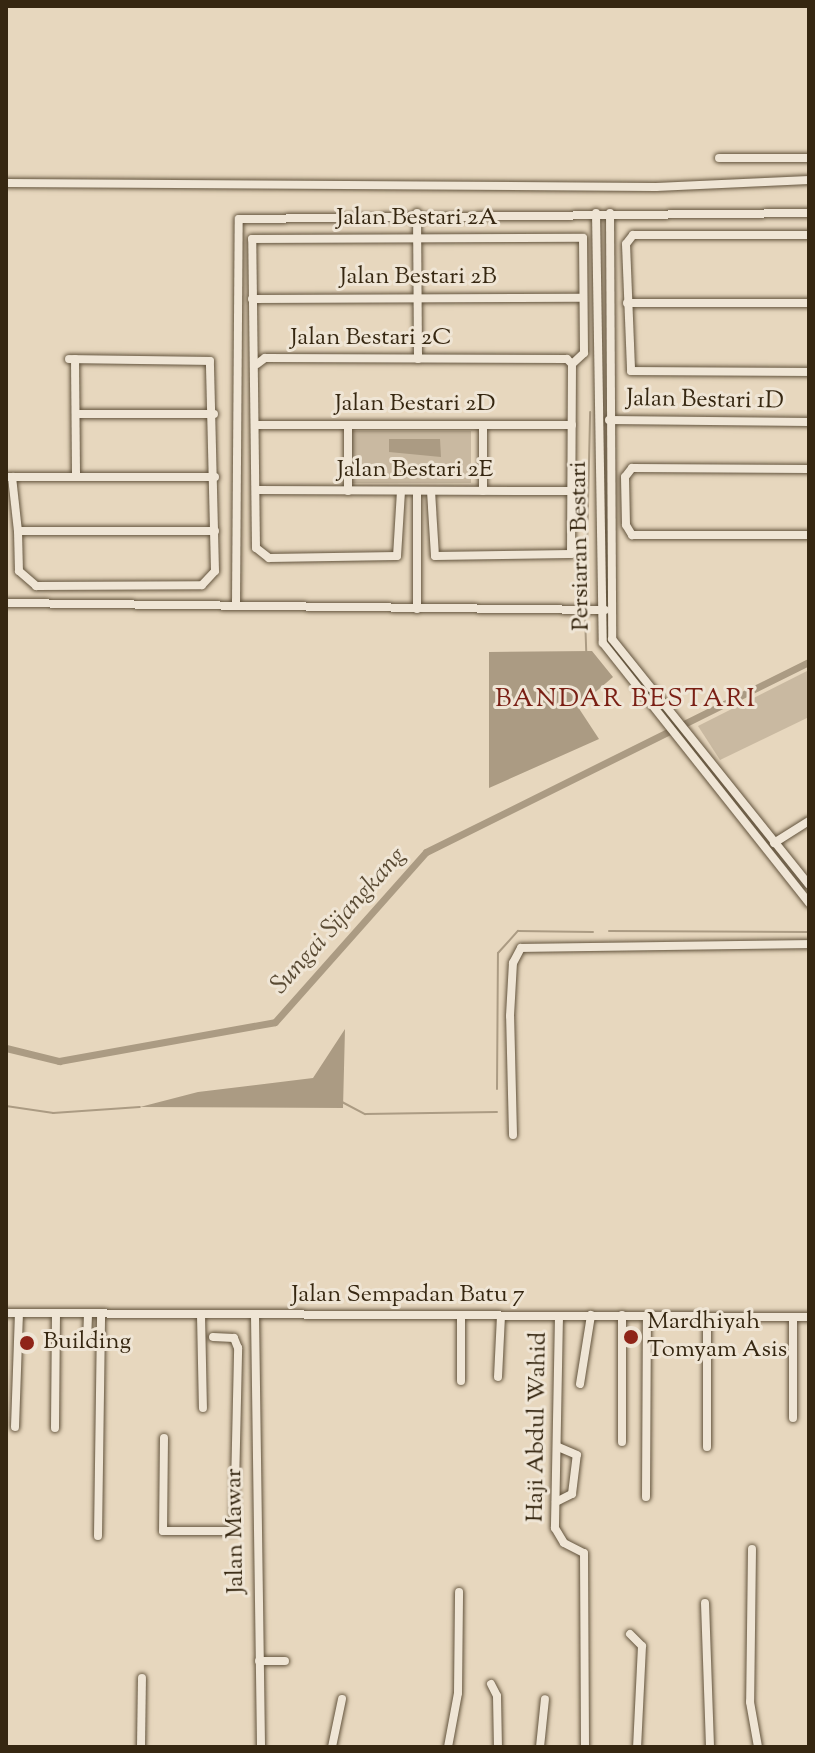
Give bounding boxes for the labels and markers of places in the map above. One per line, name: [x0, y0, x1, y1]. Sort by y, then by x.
place label: Mardhiyah Tomyam Asis: [647, 1309, 787, 1365]
marker: Mardhiyah Tomyam Asis: [622, 1328, 640, 1346]
place label: Building: [43, 1329, 131, 1357]
marker: Building: [18, 1334, 36, 1352]

